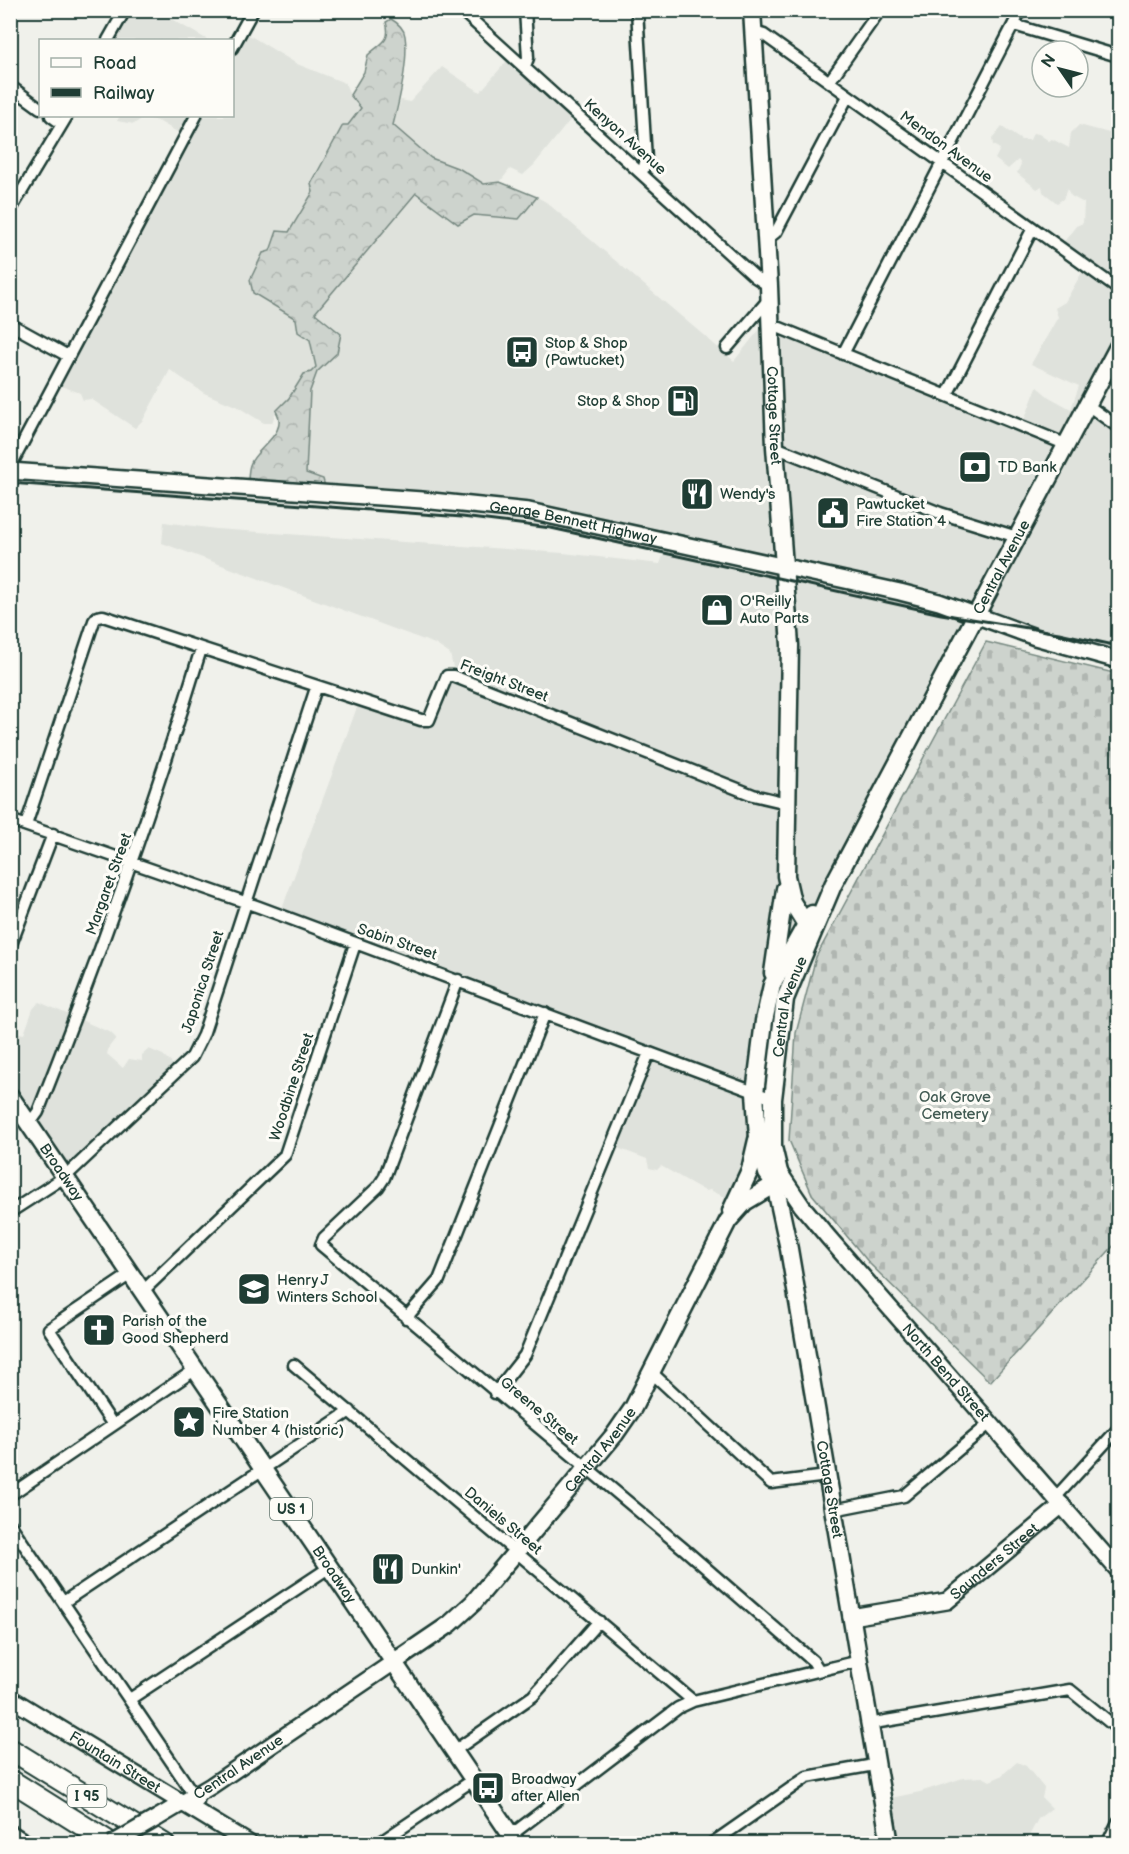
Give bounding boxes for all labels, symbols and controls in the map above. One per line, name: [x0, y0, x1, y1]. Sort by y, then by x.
legend: [39, 39, 234, 117]
north arrow: [1030, 39, 1090, 99]
text: N: [1038, 51, 1060, 72]
text: Road: [93, 53, 137, 74]
text: Railway: [93, 83, 155, 104]
street label: Kenyon Avenue: [580, 95, 670, 179]
street label: Mendon Avenue: [896, 107, 996, 187]
bus stop icon: Stop & Shop (Pawtucket): [504, 334, 540, 370]
place label: Stop & Shop (Pawtucket): [545, 334, 628, 370]
street label: Cottage Street: [762, 366, 786, 466]
fuel station icon: Stop & Shop: [665, 383, 701, 419]
place label: Stop & Shop: [577, 392, 660, 411]
bank icon: TD Bank: [957, 449, 993, 485]
place label: TD Bank: [998, 458, 1057, 477]
restaurant icon: Wendy's: [679, 476, 715, 512]
place label: Wendy's: [720, 485, 776, 504]
public building icon: Pawtucket Fire Station 4: [815, 495, 851, 531]
place label: Pawtucket Fire Station 4: [856, 495, 946, 531]
street label: George Bennett Highway: [488, 497, 659, 548]
street label: Central Avenue: [969, 517, 1034, 617]
shop icon: O'Reilly Auto Parts: [699, 592, 735, 628]
place label: O'Reilly Auto Parts: [740, 592, 809, 628]
street label: Freight Street: [457, 655, 551, 707]
street label: Margaret Street: [82, 830, 136, 938]
street label: Sabin Street: [355, 920, 440, 965]
street label: Japonica Street: [177, 928, 229, 1036]
street label: Central Avenue: [769, 953, 811, 1058]
street label: Woodbine Street: [266, 1030, 319, 1144]
park label: Oak Grove Cemetery: [919, 1088, 991, 1124]
street label: Broadway: [35, 1140, 88, 1205]
school or university icon: Henry J Winters School: [236, 1271, 272, 1307]
place label: Henry J Winters School: [277, 1271, 377, 1307]
church icon: Parish of the Good Shepherd: [81, 1312, 117, 1348]
place label: Parish of the Good Shepherd: [122, 1312, 229, 1348]
street label: North Bend Street: [898, 1319, 994, 1426]
street label: Greene Street: [496, 1373, 582, 1450]
street label: Central Avenue: [560, 1403, 640, 1496]
place icon: Fire Station Number 4 (historic): [171, 1404, 207, 1440]
place label: Fire Station Number 4 (historic): [212, 1404, 344, 1440]
street label: Cottage Street: [812, 1439, 847, 1540]
street label: Daniels Street: [460, 1483, 546, 1559]
road number: US 1: [270, 1498, 312, 1520]
street label: Saunders Street: [946, 1519, 1043, 1604]
street label: Broadway: [308, 1542, 361, 1607]
restaurant icon: Dunkin': [370, 1551, 406, 1587]
place label: Dunkin': [411, 1560, 461, 1579]
street label: Fountain Street: [66, 1727, 164, 1797]
street label: Central Avenue: [190, 1730, 287, 1804]
bus stop icon: Broadway after Allen: [470, 1770, 506, 1806]
place label: Broadway after Allen: [511, 1770, 580, 1806]
road number: I 95: [68, 1785, 106, 1807]

